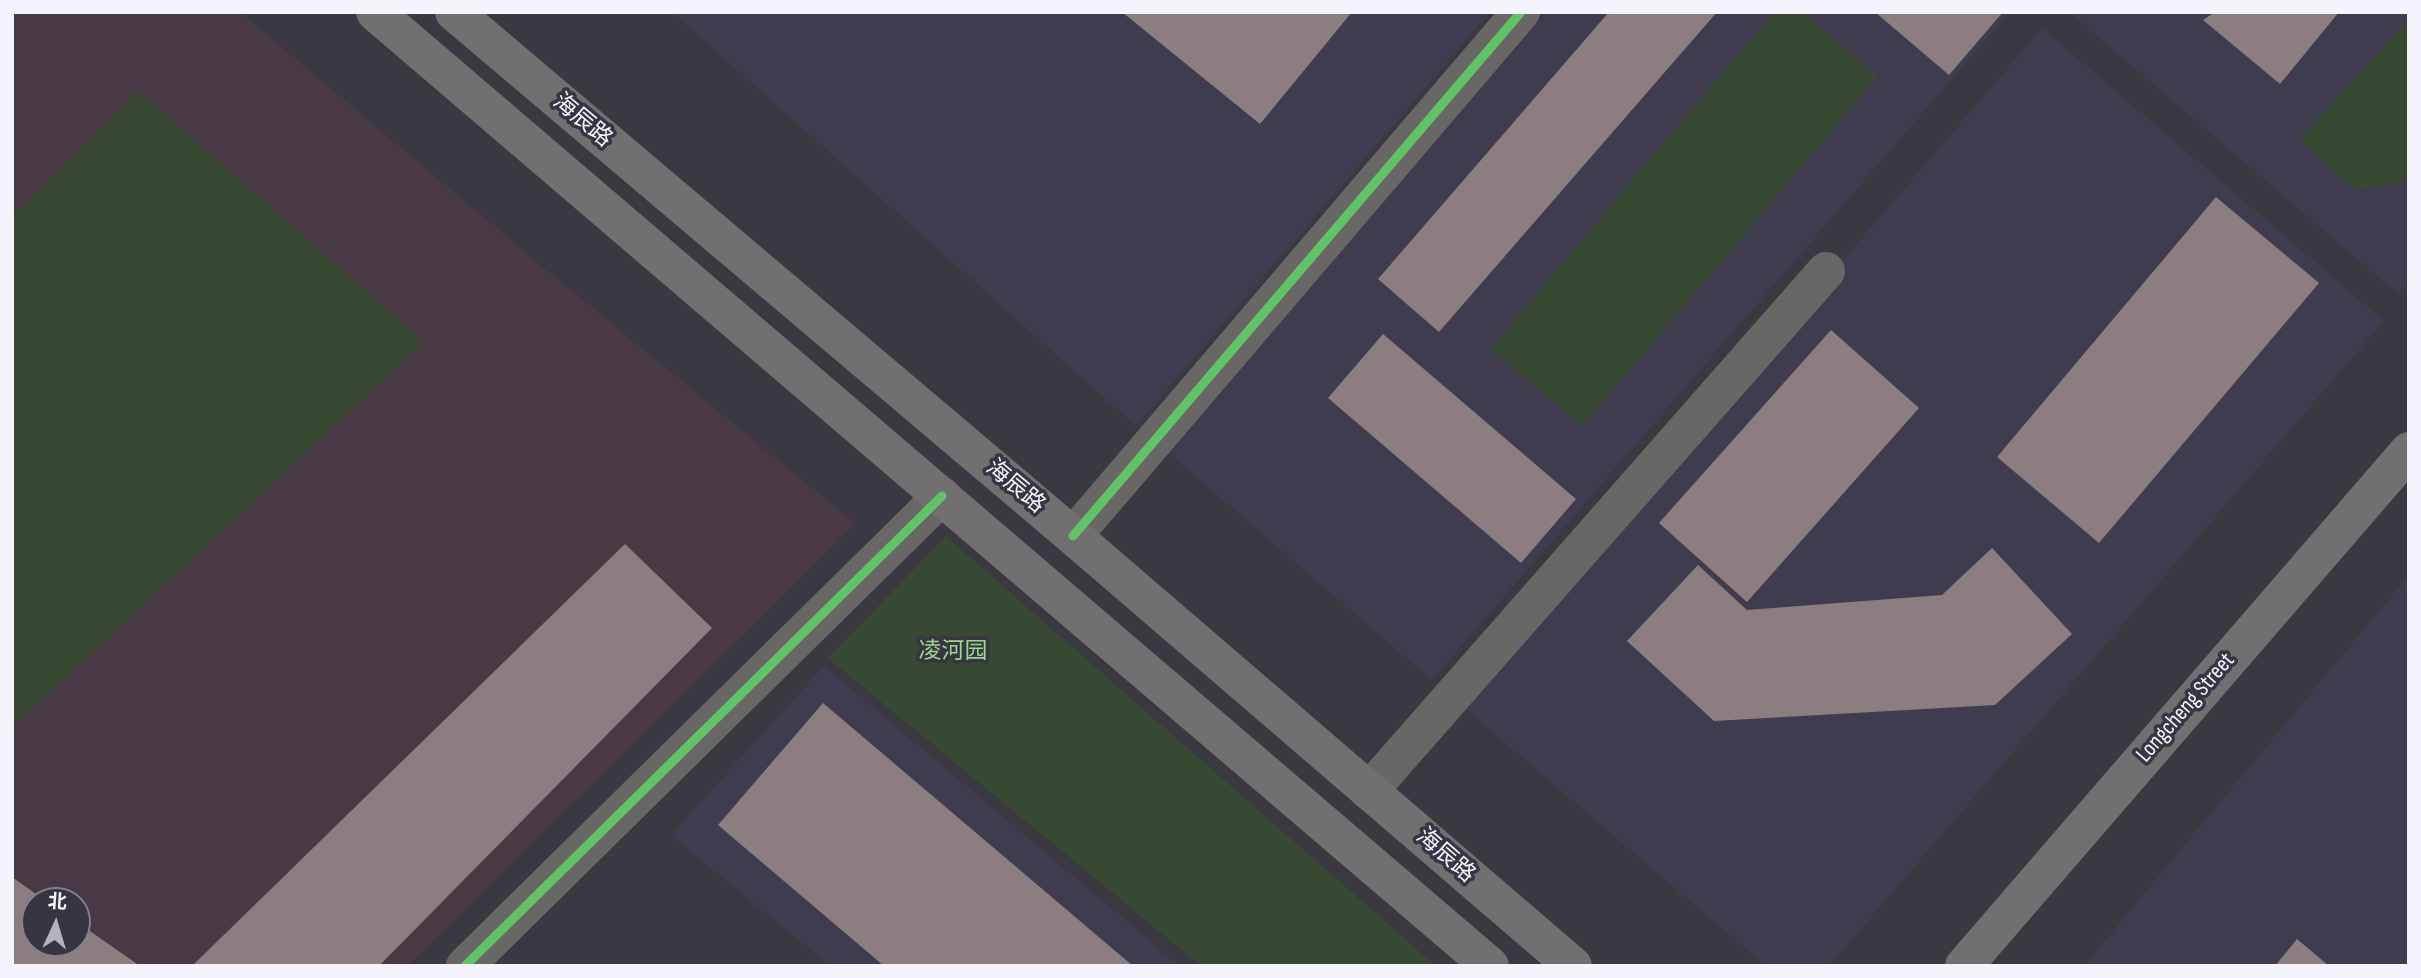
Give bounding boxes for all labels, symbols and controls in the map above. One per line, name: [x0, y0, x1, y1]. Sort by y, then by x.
street label: 海辰路: [547, 88, 617, 154]
street label: 海辰路: [980, 454, 1050, 520]
park label: 凌河园: [919, 638, 987, 666]
street label: Longcheng Street: [2131, 648, 2241, 768]
street label: 海辰路: [1410, 823, 1480, 889]
north arrow: [21, 887, 91, 957]
text: 北: [47, 890, 68, 915]

